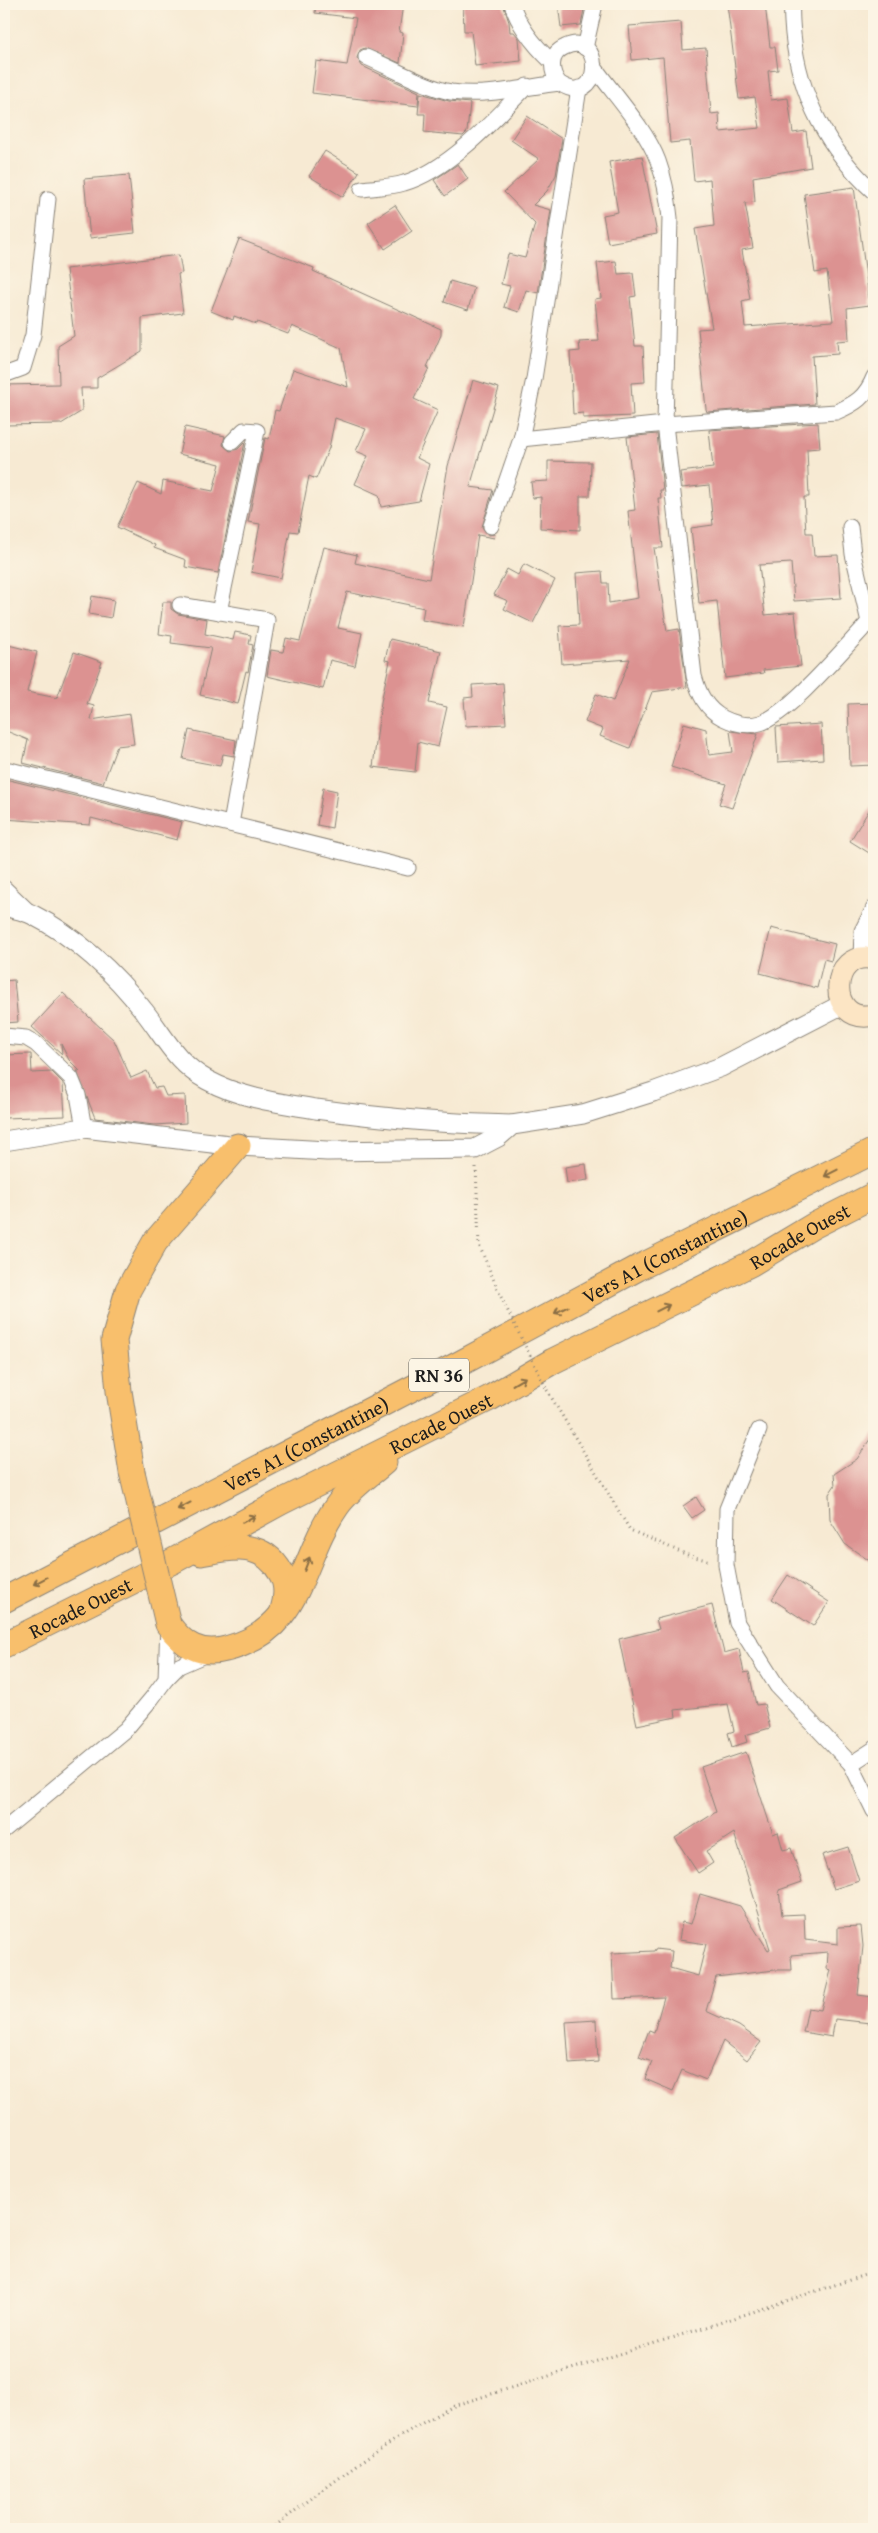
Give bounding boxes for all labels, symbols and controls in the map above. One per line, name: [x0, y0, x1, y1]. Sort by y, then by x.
one-way arrow: [824, 1169, 839, 1178]
street label: Rocade Ouest: [743, 1195, 855, 1276]
street label: Vers A1 (Constantine): [577, 1201, 752, 1310]
one-way arrow: [655, 1303, 670, 1312]
one-way arrow: [554, 1306, 569, 1315]
road number: RN 36: [409, 1358, 469, 1392]
one-way arrow: [511, 1376, 525, 1386]
street label: Rocade Ouest: [384, 1385, 497, 1461]
street label: Vers A1 (Constantine): [218, 1389, 393, 1498]
one-way arrow: [177, 1502, 192, 1511]
one-way arrow: [242, 1514, 257, 1524]
one-way arrow: [303, 1557, 312, 1573]
street label: Rocade Ouest: [24, 1569, 137, 1645]
one-way arrow: [33, 1577, 48, 1586]

